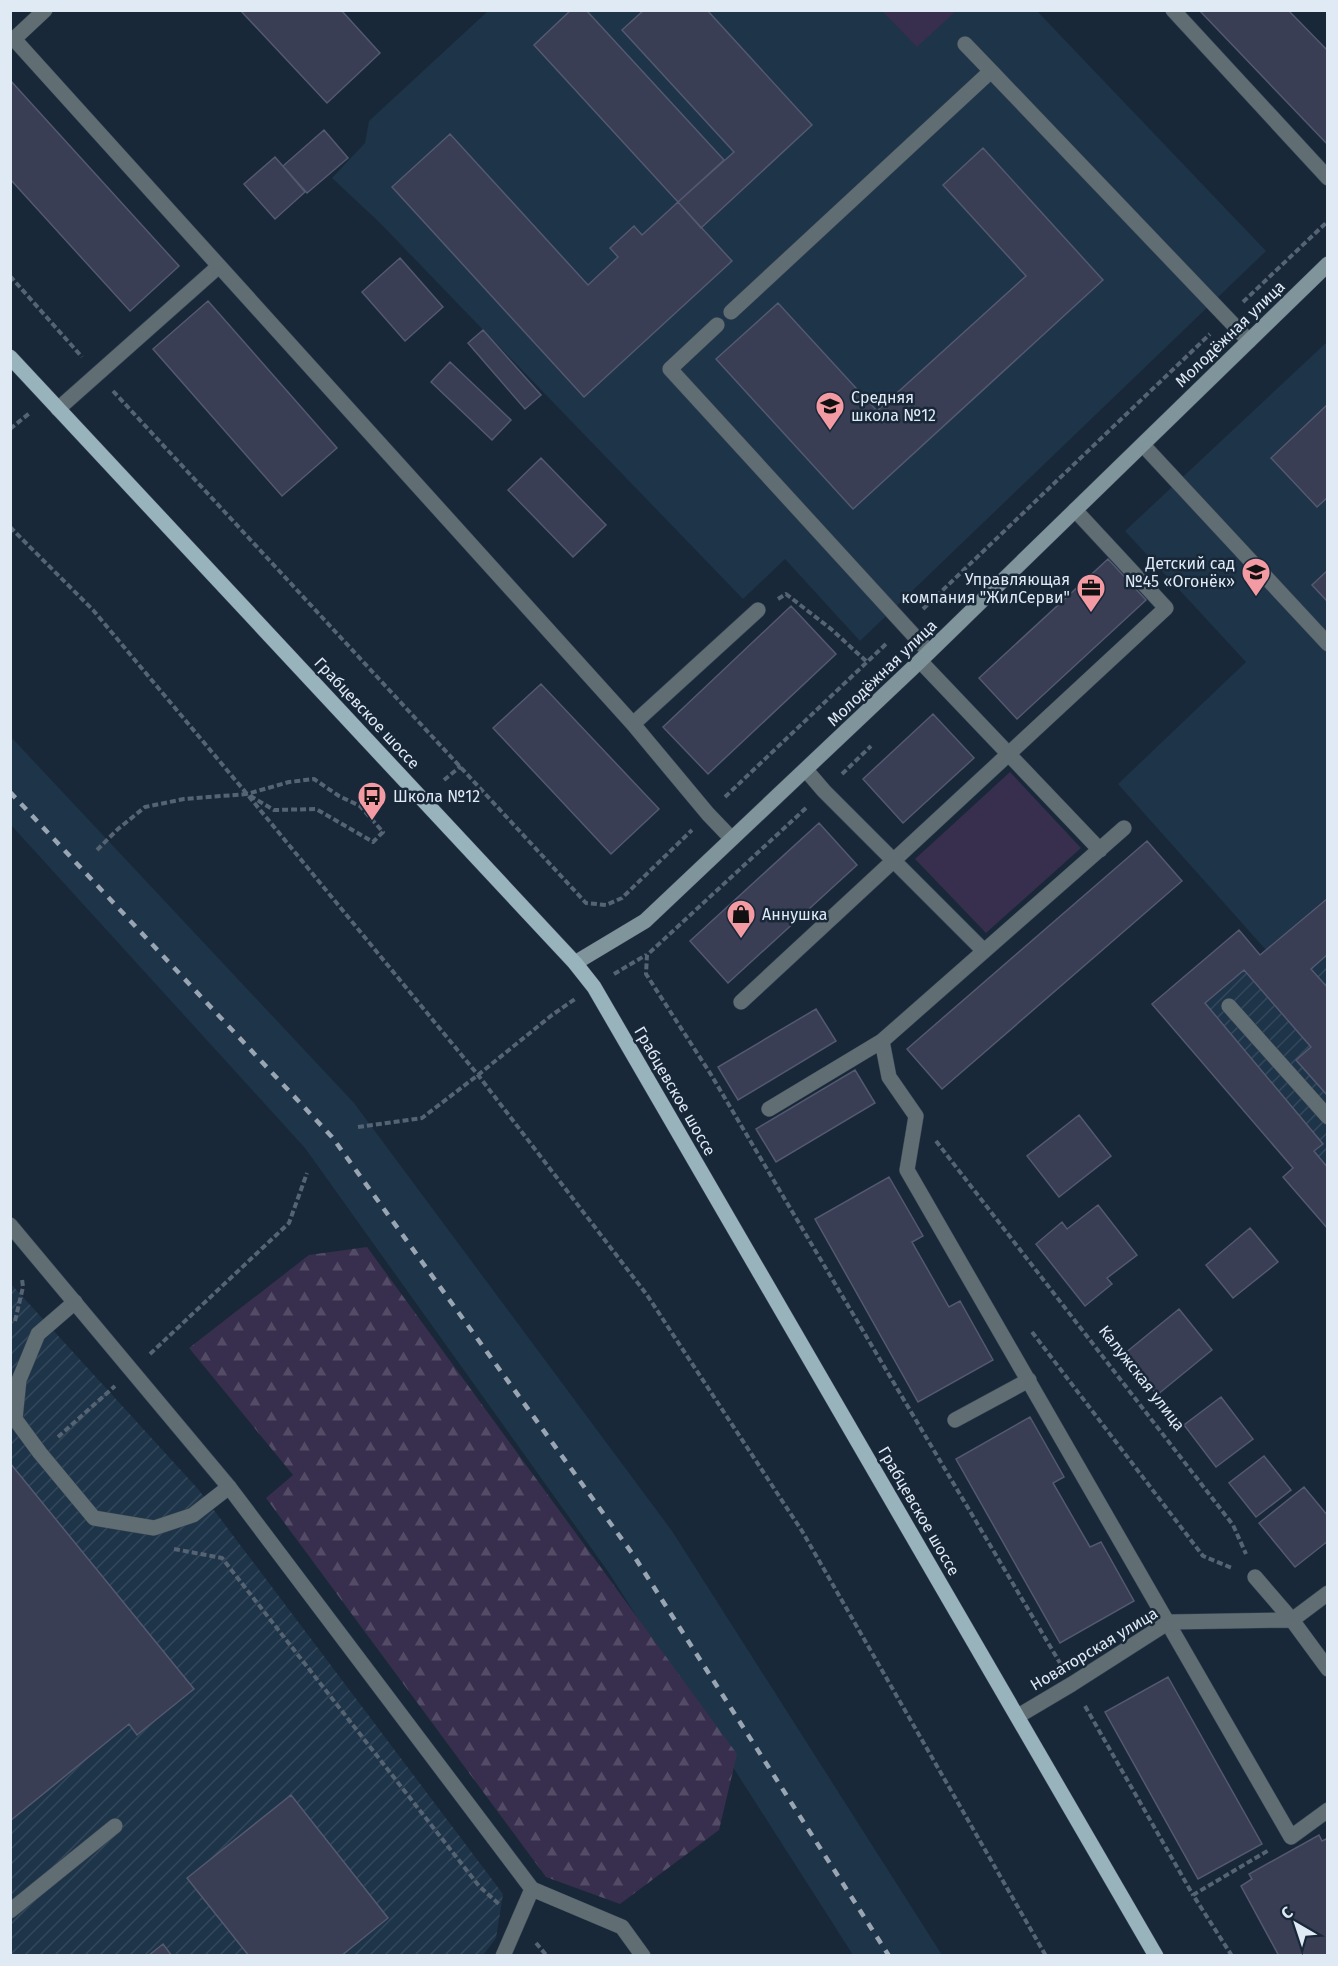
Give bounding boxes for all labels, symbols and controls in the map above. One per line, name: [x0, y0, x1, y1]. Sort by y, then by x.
street label: Молодёжная улица: [1171, 277, 1289, 391]
place label: Средняя школа №12: [851, 388, 936, 425]
school or university icon: Средняя школа №12: [814, 390, 846, 432]
place label: Детский сад №45 «Огонёк»: [1125, 554, 1235, 591]
school or university icon: Детский сад №45 «Огонёк»: [1240, 556, 1272, 598]
place label: Управляющая компания "ЖилСерви": [901, 570, 1070, 607]
office icon: Управляющая компания "ЖилСерви": [1075, 572, 1107, 614]
street label: Молодёжная улица: [823, 616, 941, 730]
street label: Грабцевское шоссе: [310, 653, 424, 773]
bus stop icon: Школа №12: [356, 780, 388, 822]
place label: Школа №12: [393, 787, 480, 806]
shop icon: Аннушка: [725, 898, 757, 940]
place label: Аннушка: [762, 905, 828, 924]
street label: Грабцевское шоссе: [630, 1023, 720, 1159]
street label: Калужская улица: [1095, 1322, 1189, 1434]
street label: Грабцевское шоссе: [874, 1443, 964, 1579]
street label: Новаторская улица: [1027, 1603, 1161, 1695]
north arrow: [1266, 1894, 1326, 1954]
text: С: [1277, 1902, 1297, 1923]

